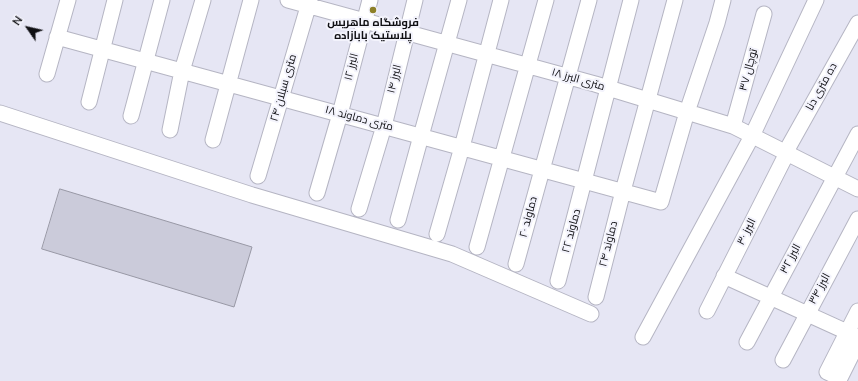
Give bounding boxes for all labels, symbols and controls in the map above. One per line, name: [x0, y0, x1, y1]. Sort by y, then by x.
marker: فروشگاه ماهریس پلاستیک بابازاده: [368, 5, 378, 15]
north arrow: [8, 8, 48, 48]
text: N: [9, 13, 26, 29]
place label: فروشگاه ماهریس پلاستیک بابازاده: [327, 16, 419, 42]
street label: توچال ۳۷: [737, 47, 761, 93]
street label: البرز ۱۲: [342, 52, 362, 82]
street label: ۲۴ متری سبلان: [268, 53, 300, 123]
street label: ده متری دنا: [804, 61, 840, 113]
street label: البرز ۱۴: [385, 63, 405, 95]
street label: ۱۸ متری البرز: [550, 66, 606, 94]
street label: ۱۸ متری دماوند: [324, 104, 394, 134]
street label: دماوند ۲۰: [517, 195, 541, 239]
street label: دماوند ۲۲: [560, 208, 584, 254]
street label: البرز ۳۰: [735, 216, 759, 248]
street label: دماوند ۲۴: [597, 220, 621, 268]
street label: البرز ۳۲: [778, 242, 804, 276]
street label: البرز ۳۴: [806, 271, 834, 307]

